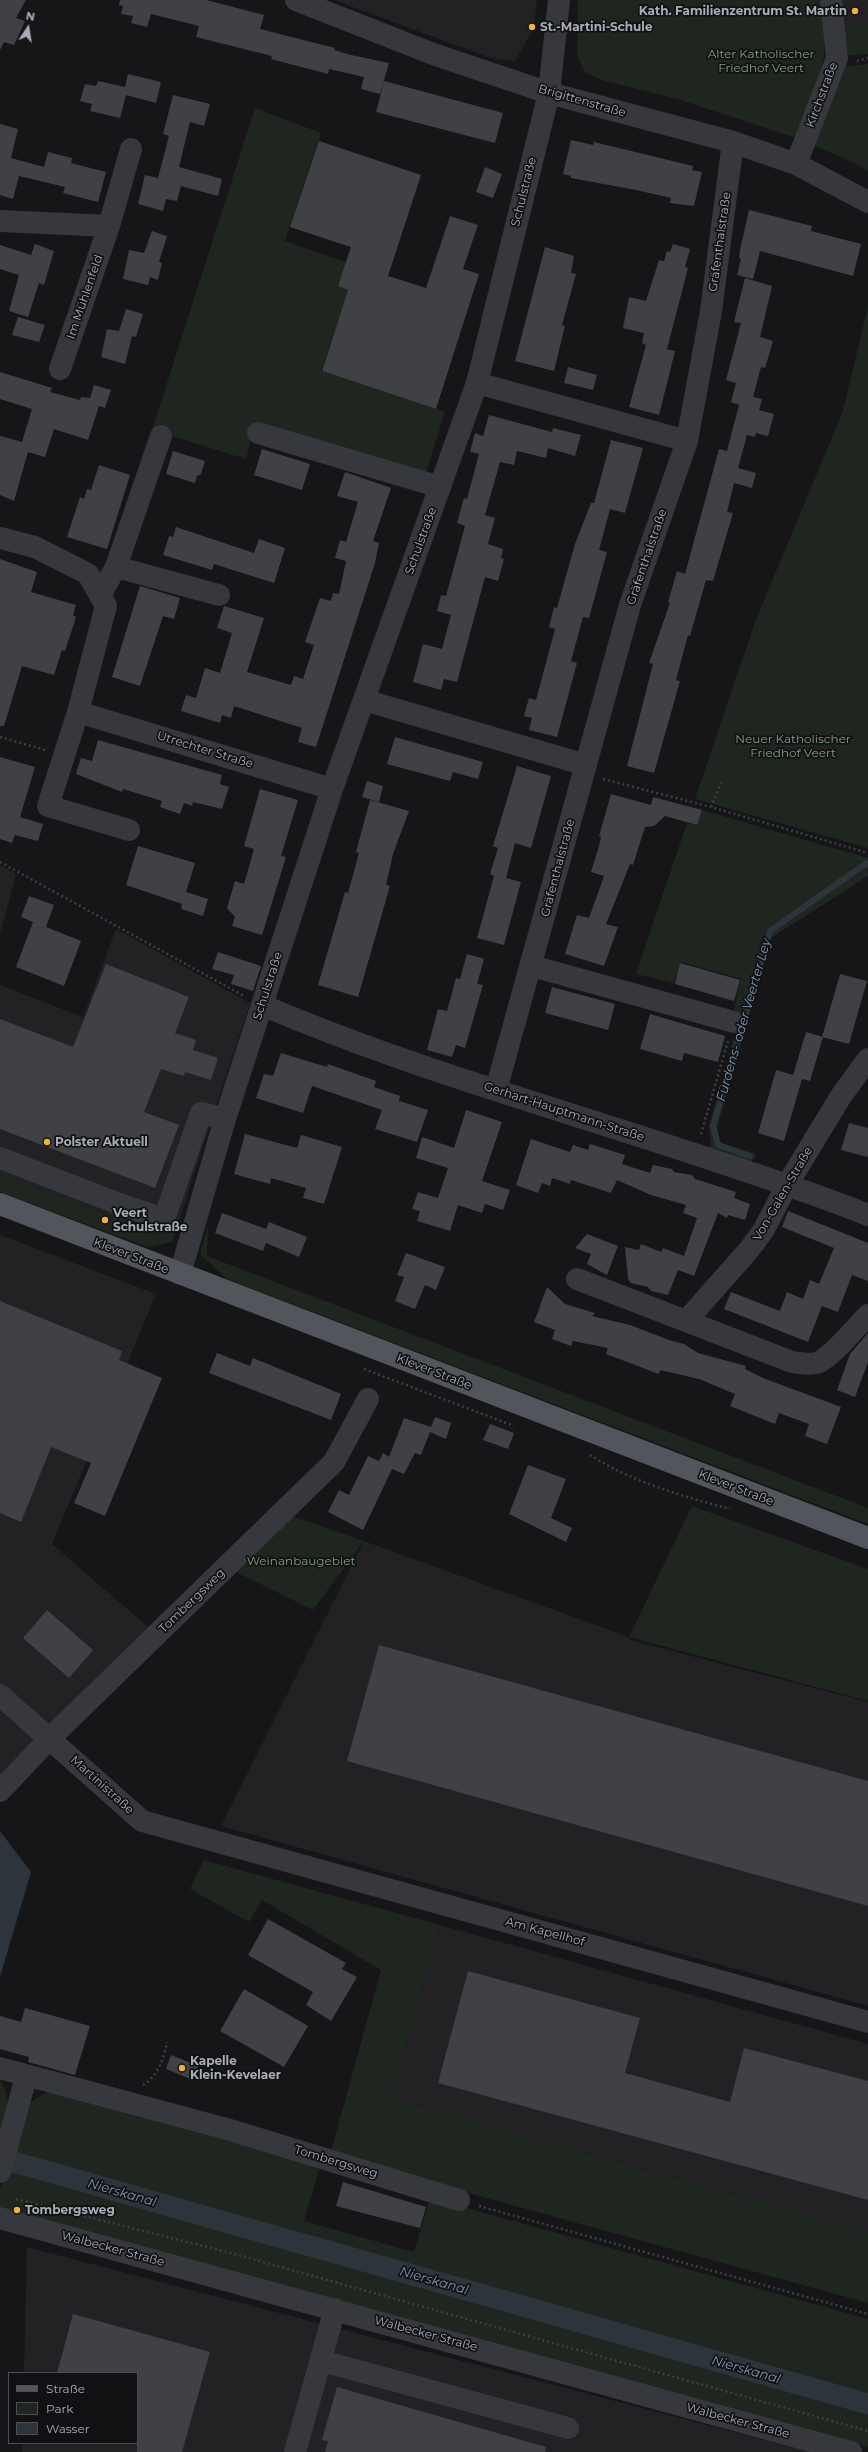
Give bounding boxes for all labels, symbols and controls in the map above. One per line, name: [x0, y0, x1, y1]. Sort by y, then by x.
place label: Kath. Familienzentrum St. Martin: [639, 4, 847, 18]
marker: Kath. Familienzentrum St. Martin: [850, 6, 860, 16]
north arrow: [8, 8, 48, 48]
text: N: [25, 8, 36, 24]
place label: St.-Martini-Schule: [540, 20, 653, 34]
marker: St.-Martini-Schule: [527, 22, 537, 32]
park label: Alter Katholischer Friedhof Veert: [708, 47, 814, 75]
street label: Kirchstraße: [803, 60, 841, 130]
street label: Brigittenstraße: [537, 82, 627, 120]
street label: Schulstraße: [508, 156, 540, 228]
street label: Gräfenthalstraße: [706, 191, 734, 293]
street label: Im Mühlenfeld: [64, 253, 106, 341]
street label: Schulstraße: [402, 505, 440, 577]
street label: Gräfenthalstraße: [624, 507, 670, 607]
street label: Utrechter Straße: [155, 729, 255, 771]
park label: Neuer Katholischer Friedhof Veert: [735, 732, 851, 760]
street label: Gräfenthalstraße: [538, 818, 578, 918]
water label: Fürdens- oder Veerter Ley: [713, 937, 775, 1103]
street label: Schulstraße: [250, 950, 286, 1022]
street label: Gerhart-Hauptmann-Straße: [482, 1079, 646, 1145]
place label: Polster Aktuell: [55, 1135, 148, 1149]
marker: Polster Aktuell: [42, 1137, 52, 1147]
street label: Von-Galen-Straße: [750, 1144, 816, 1244]
place label: Veert Schulstraße: [113, 1206, 187, 1234]
marker: Veert Schulstraße: [100, 1215, 110, 1225]
street label: Klever Straße: [91, 1235, 171, 1277]
street label: Klever Straße: [394, 1351, 474, 1393]
street label: Klever Straße: [696, 1467, 776, 1509]
park label: Weinanbaugebiet: [247, 1554, 355, 1568]
street label: Tombergsweg: [156, 1566, 228, 1636]
street label: Martinistraße: [67, 1753, 137, 1817]
street label: Am Kapellhof: [504, 1915, 586, 1949]
place label: Kapelle Klein-Kevelaer: [190, 2054, 281, 2082]
marker: Kapelle Klein-Kevelaer: [177, 2063, 187, 2073]
street label: Tombergsweg: [293, 2142, 379, 2182]
water label: Nierskanal: [86, 2176, 158, 2210]
place label: Tombergsweg: [25, 2203, 115, 2217]
marker: Tombergsweg: [12, 2205, 22, 2215]
street label: Walbecker Straße: [60, 2228, 166, 2270]
water label: Nierskanal: [398, 2264, 470, 2298]
street label: Walbecker Straße: [373, 2313, 479, 2355]
water label: Nierskanal: [710, 2353, 782, 2387]
legend: [8, 2372, 138, 2444]
text: Straße: [46, 2381, 85, 2396]
street label: Walbecker Straße: [685, 2400, 791, 2442]
text: Park: [46, 2401, 73, 2416]
text: Wasser: [46, 2421, 90, 2436]

